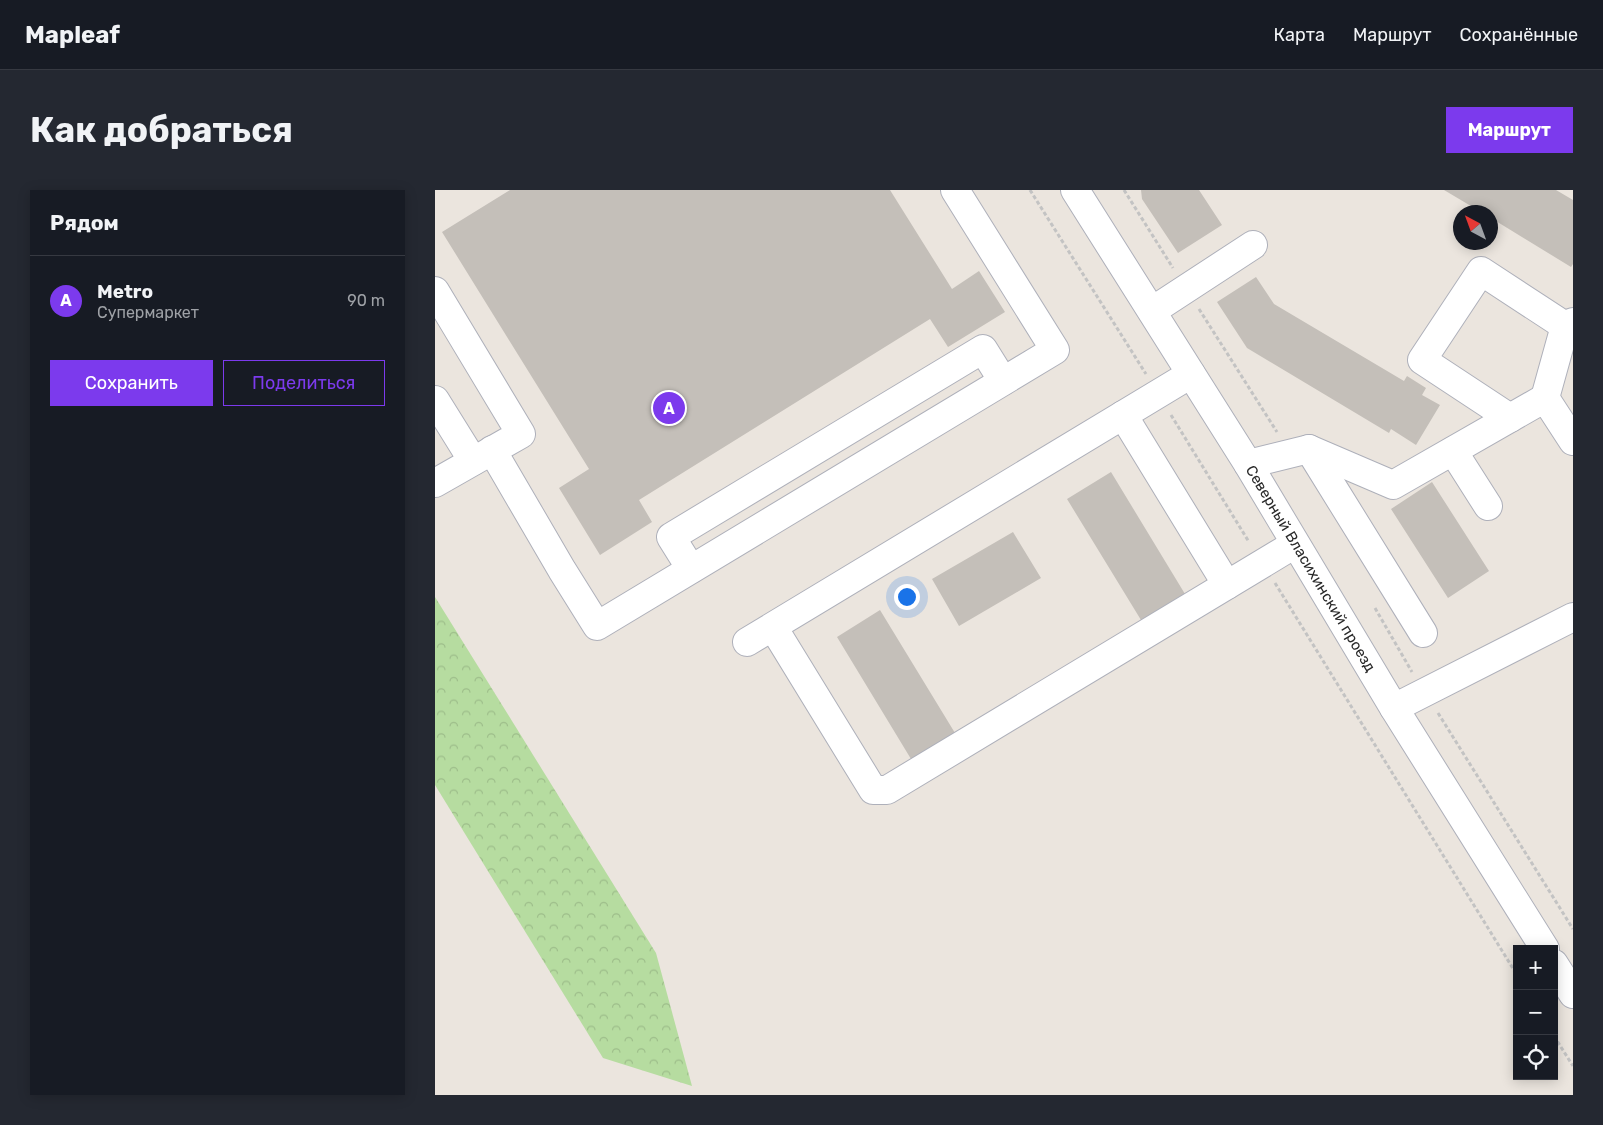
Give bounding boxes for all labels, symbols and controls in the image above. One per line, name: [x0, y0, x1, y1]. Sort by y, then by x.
text: Mapleaf: [25, 21, 120, 49]
text: Карта: [1274, 24, 1325, 46]
text: Маршрут: [1353, 24, 1432, 46]
text: Сохранённые: [1460, 24, 1578, 46]
button: Маршрут: [1446, 107, 1573, 153]
text: Как добраться: [30, 109, 293, 151]
north arrow: [1453, 205, 1498, 250]
text: Рядом: [50, 210, 119, 235]
text: Metro: [97, 280, 153, 303]
text: A: [60, 291, 72, 310]
text: 90 m: [347, 291, 385, 310]
text: Супермаркет: [97, 303, 199, 322]
button: Сохранить: [50, 360, 213, 406]
button: Поделиться: [223, 360, 385, 406]
pin: A: [653, 389, 685, 427]
street label: Северный Власихинский проезд: [1242, 462, 1379, 675]
your location: [894, 584, 920, 610]
map controls: [1513, 945, 1558, 1080]
button: +: [1513, 945, 1558, 990]
button: −: [1513, 990, 1558, 1035]
button: locate: [1513, 1035, 1558, 1080]

